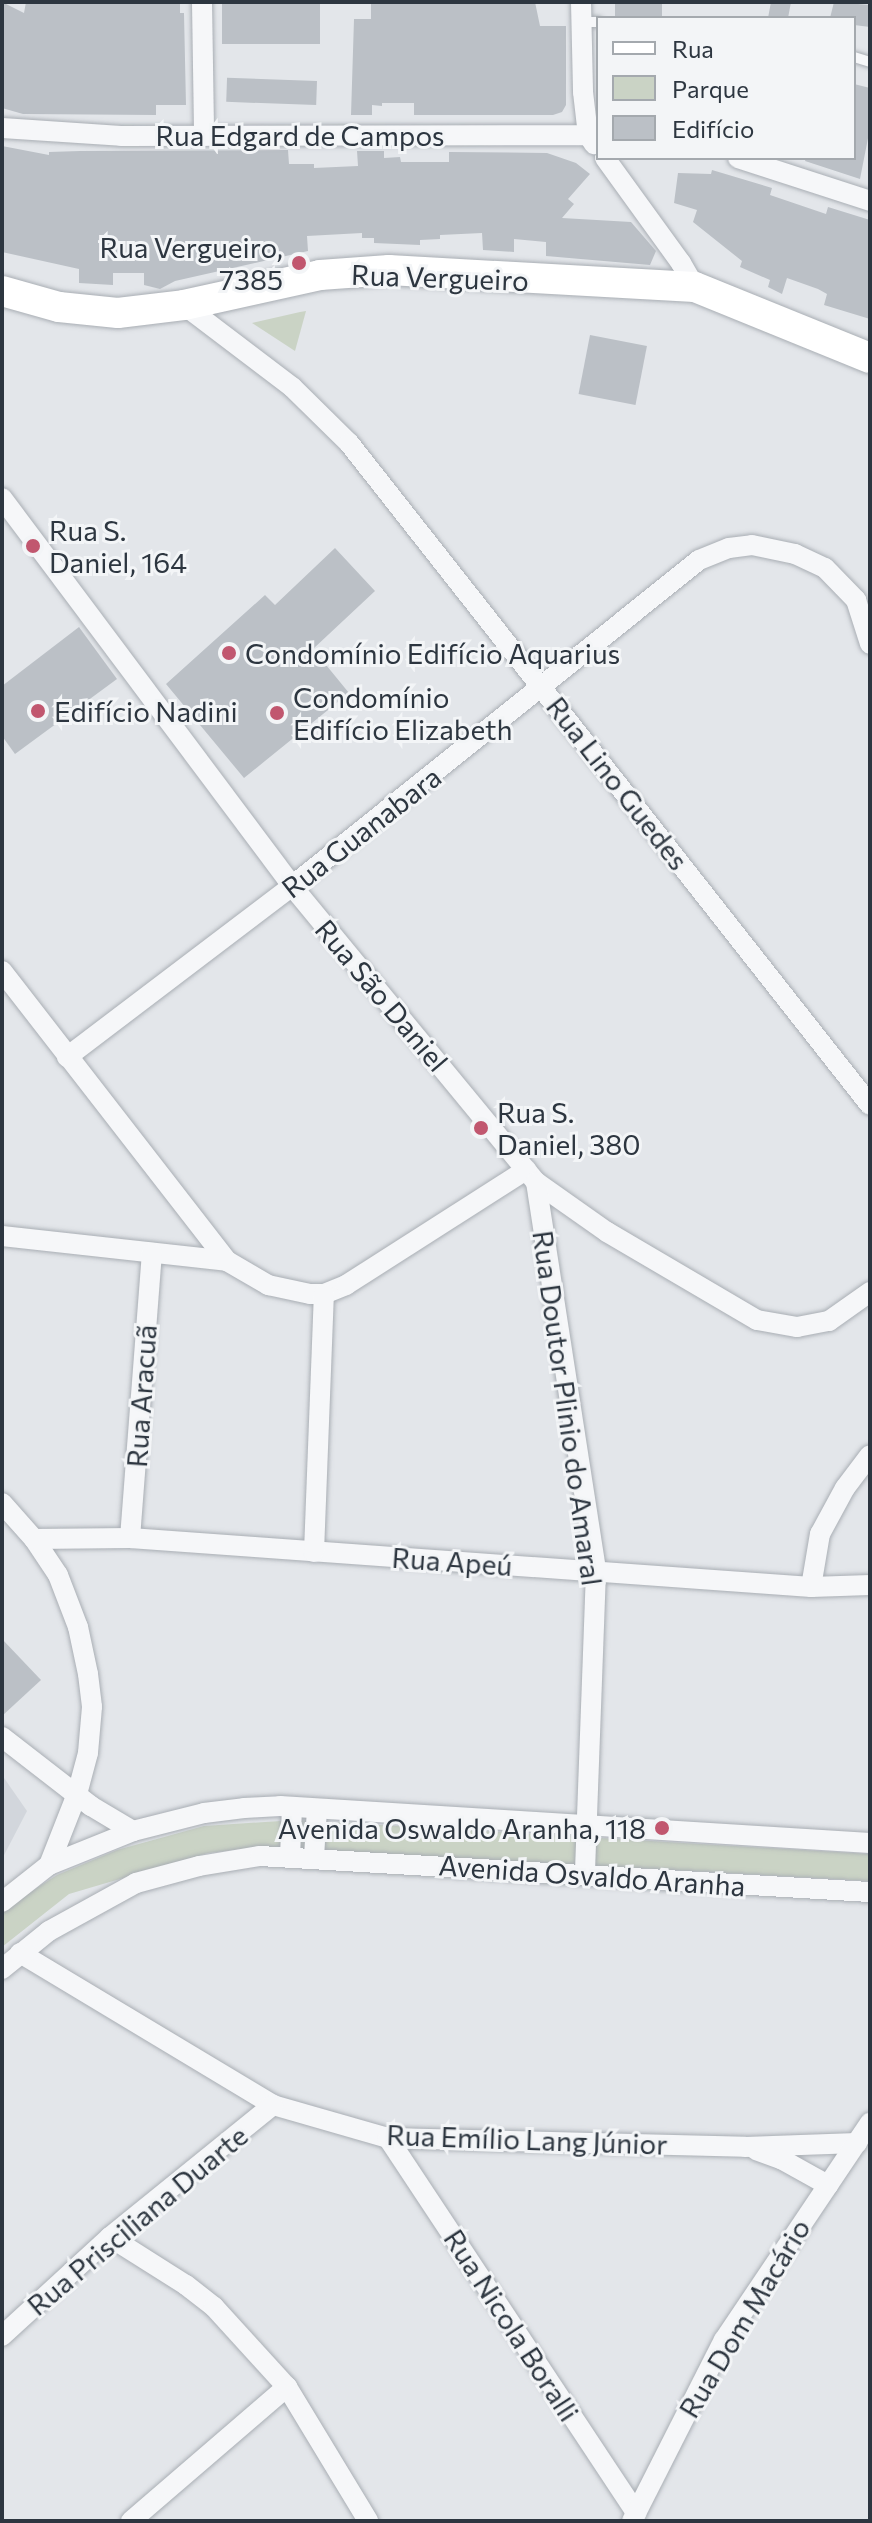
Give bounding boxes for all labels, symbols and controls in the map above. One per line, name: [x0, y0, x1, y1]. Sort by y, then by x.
legend: [596, 16, 856, 160]
text: Rua: [672, 34, 714, 63]
text: Parque: [672, 74, 749, 103]
text: Edifício: [672, 114, 754, 143]
street label: Rua Edgard de Campos: [155, 118, 445, 152]
place label: Rua Vergueiro, 7385: [100, 230, 283, 296]
marker: Rua Vergueiro, 7385: [290, 254, 308, 272]
street label: Rua Vergueiro: [351, 257, 529, 297]
place label: Rua S. Daniel, 164: [49, 513, 187, 579]
marker: Rua S. Daniel, 164: [24, 537, 42, 555]
place label: Condomínio Edifício Aquarius: [245, 636, 620, 670]
marker: Condomínio Edifício Aquarius: [220, 644, 238, 662]
place label: Condomínio Edifício Elizabeth: [293, 680, 513, 746]
street label: Rua Lino Guedes: [540, 690, 696, 876]
place label: Edifício Nadini: [54, 694, 238, 728]
marker: Edifício Nadini: [29, 702, 47, 720]
marker: Condomínio Edifício Elizabeth: [268, 704, 286, 722]
street label: Rua Guanabara: [275, 760, 447, 904]
street label: Rua São Daniel: [309, 912, 455, 1078]
place label: Rua S. Daniel, 380: [497, 1095, 640, 1161]
marker: Rua S. Daniel, 380: [472, 1119, 490, 1137]
street label: Rua Doutor Plinio do Amaral: [526, 1228, 610, 1588]
street label: Rua Aracuã: [119, 1323, 163, 1469]
street label: Rua Apeú: [391, 1540, 513, 1582]
place label: Avenida Oswaldo Aranha, 118: [278, 1811, 646, 1845]
marker: Avenida Oswaldo Aranha, 118: [653, 1819, 671, 1837]
street label: Avenida Osvaldo Aranha: [438, 1848, 746, 1902]
street label: Rua Emílio Lang Júnior: [386, 2117, 668, 2161]
street label: Rua Prisciliana Duarte: [20, 2118, 254, 2322]
street label: Rua Dom Macário: [671, 2212, 817, 2424]
street label: Rua Nicola Boralli: [437, 2223, 587, 2427]

